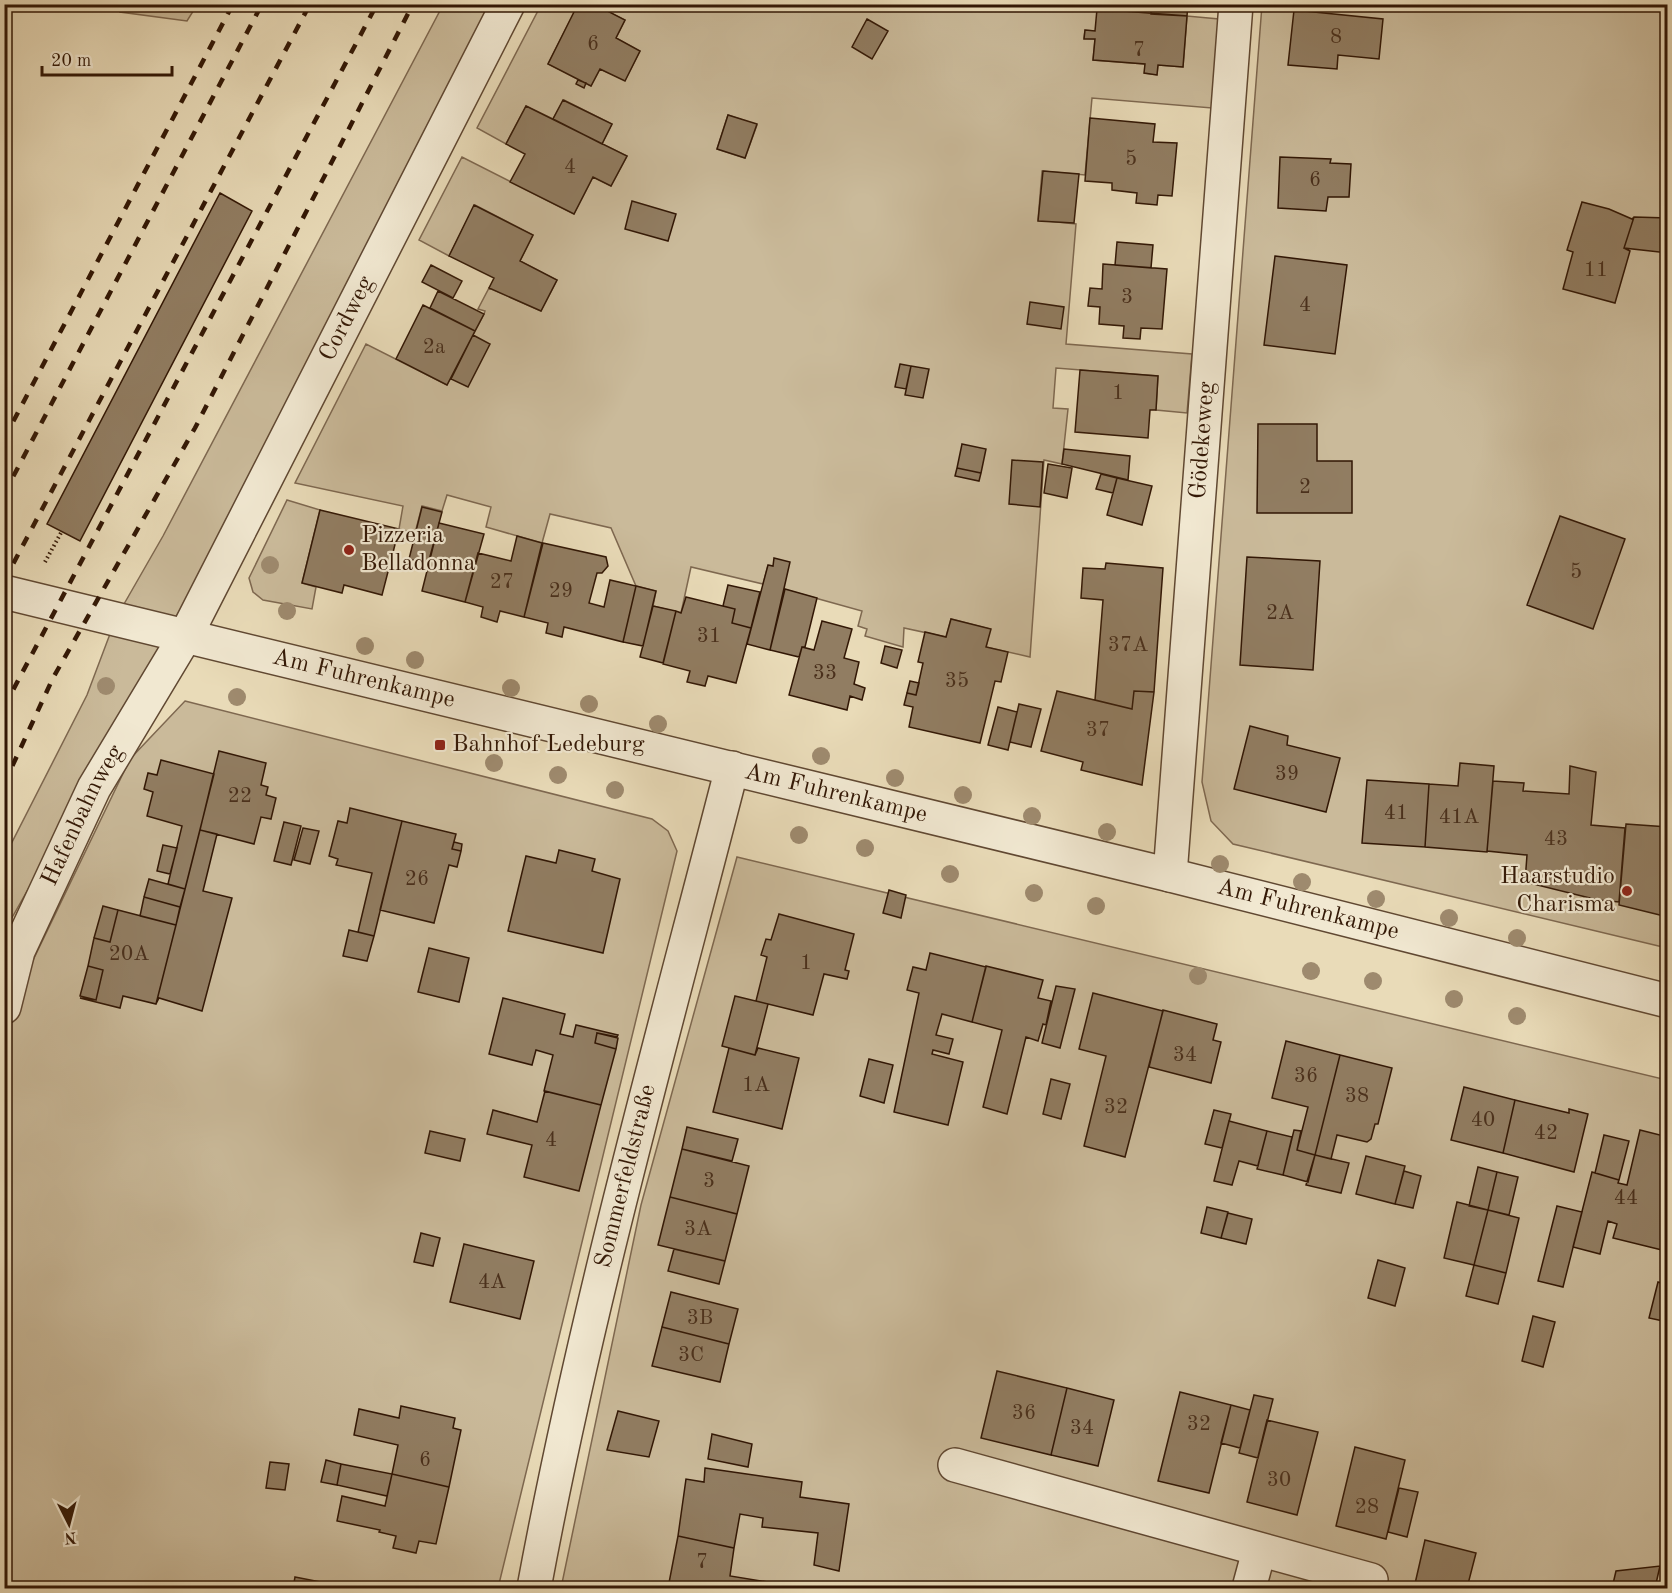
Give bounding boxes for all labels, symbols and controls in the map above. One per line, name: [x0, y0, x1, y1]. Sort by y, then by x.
house number: 8: [1330, 27, 1342, 48]
house number: 6: [587, 34, 599, 55]
scale bar: [42, 39, 172, 77]
house number: 7: [1133, 40, 1145, 61]
text: 20 m: [51, 52, 91, 70]
house number: 5: [1125, 149, 1137, 170]
house number: 4: [564, 157, 576, 178]
house number: 6: [1309, 170, 1321, 191]
house number: 11: [1584, 260, 1608, 281]
street label: Cordweg: [316, 272, 379, 365]
house number: 3: [1121, 287, 1133, 308]
house number: 4: [1299, 295, 1311, 316]
house number: 2a: [423, 337, 445, 358]
street label: Gödekeweg: [1187, 381, 1219, 500]
house number: 1: [1112, 383, 1124, 404]
house number: 2: [1299, 477, 1311, 498]
place label: Pizzeria Belladonna: [361, 524, 476, 576]
marker: Pizzeria Belladonna: [342, 543, 356, 557]
house number: 5: [1570, 562, 1582, 583]
house number: 27: [490, 572, 514, 593]
house number: 29: [549, 581, 573, 602]
house number: 2A: [1266, 603, 1294, 624]
house number: 31: [697, 626, 721, 647]
house number: 37A: [1108, 635, 1148, 656]
street label: Am Fuhrenkampe: [270, 646, 457, 713]
house number: 33: [813, 663, 837, 684]
house number: 35: [945, 671, 969, 692]
house number: 37: [1086, 720, 1110, 741]
place label: Bahnhof Ledeburg: [452, 733, 645, 757]
marker: Bahnhof Ledeburg: [433, 738, 447, 752]
street label: Hafenbahnweg: [38, 741, 129, 890]
street label: Am Fuhrenkampe: [742, 760, 930, 828]
house number: 39: [1275, 764, 1299, 785]
house number: 22: [228, 786, 252, 807]
house number: 41: [1384, 803, 1408, 824]
house number: 41A: [1439, 807, 1479, 828]
house number: 43: [1544, 829, 1568, 850]
place label: Haarstudio Charisma: [1500, 865, 1615, 917]
house number: 26: [405, 869, 429, 890]
street label: Am Fuhrenkampe: [1214, 875, 1401, 944]
marker: Haarstudio Charisma: [1620, 884, 1634, 898]
house number: 20A: [109, 944, 149, 965]
house number: 1: [800, 953, 812, 974]
house number: 34: [1173, 1045, 1197, 1066]
house number: 36: [1294, 1066, 1318, 1087]
house number: 1A: [742, 1075, 770, 1096]
street label: Sommerfeldstraße: [592, 1082, 661, 1270]
house number: 38: [1345, 1086, 1369, 1107]
house number: 32: [1104, 1097, 1128, 1118]
house number: 40: [1471, 1110, 1495, 1131]
house number: 42: [1534, 1123, 1558, 1144]
house number: 4: [545, 1130, 557, 1151]
house number: 3: [703, 1171, 715, 1192]
house number: 44: [1614, 1188, 1638, 1209]
house number: 3A: [684, 1219, 712, 1240]
house number: 4A: [478, 1272, 506, 1293]
house number: 3B: [687, 1308, 713, 1329]
house number: 3C: [678, 1345, 704, 1366]
house number: 36: [1012, 1403, 1036, 1424]
house number: 32: [1187, 1414, 1211, 1435]
house number: 34: [1070, 1418, 1094, 1439]
house number: 6: [419, 1450, 431, 1471]
house number: 30: [1267, 1470, 1291, 1491]
north arrow: [39, 1494, 99, 1554]
house number: 28: [1355, 1497, 1379, 1518]
text: N: [63, 1528, 77, 1546]
house number: 7: [696, 1552, 708, 1573]

